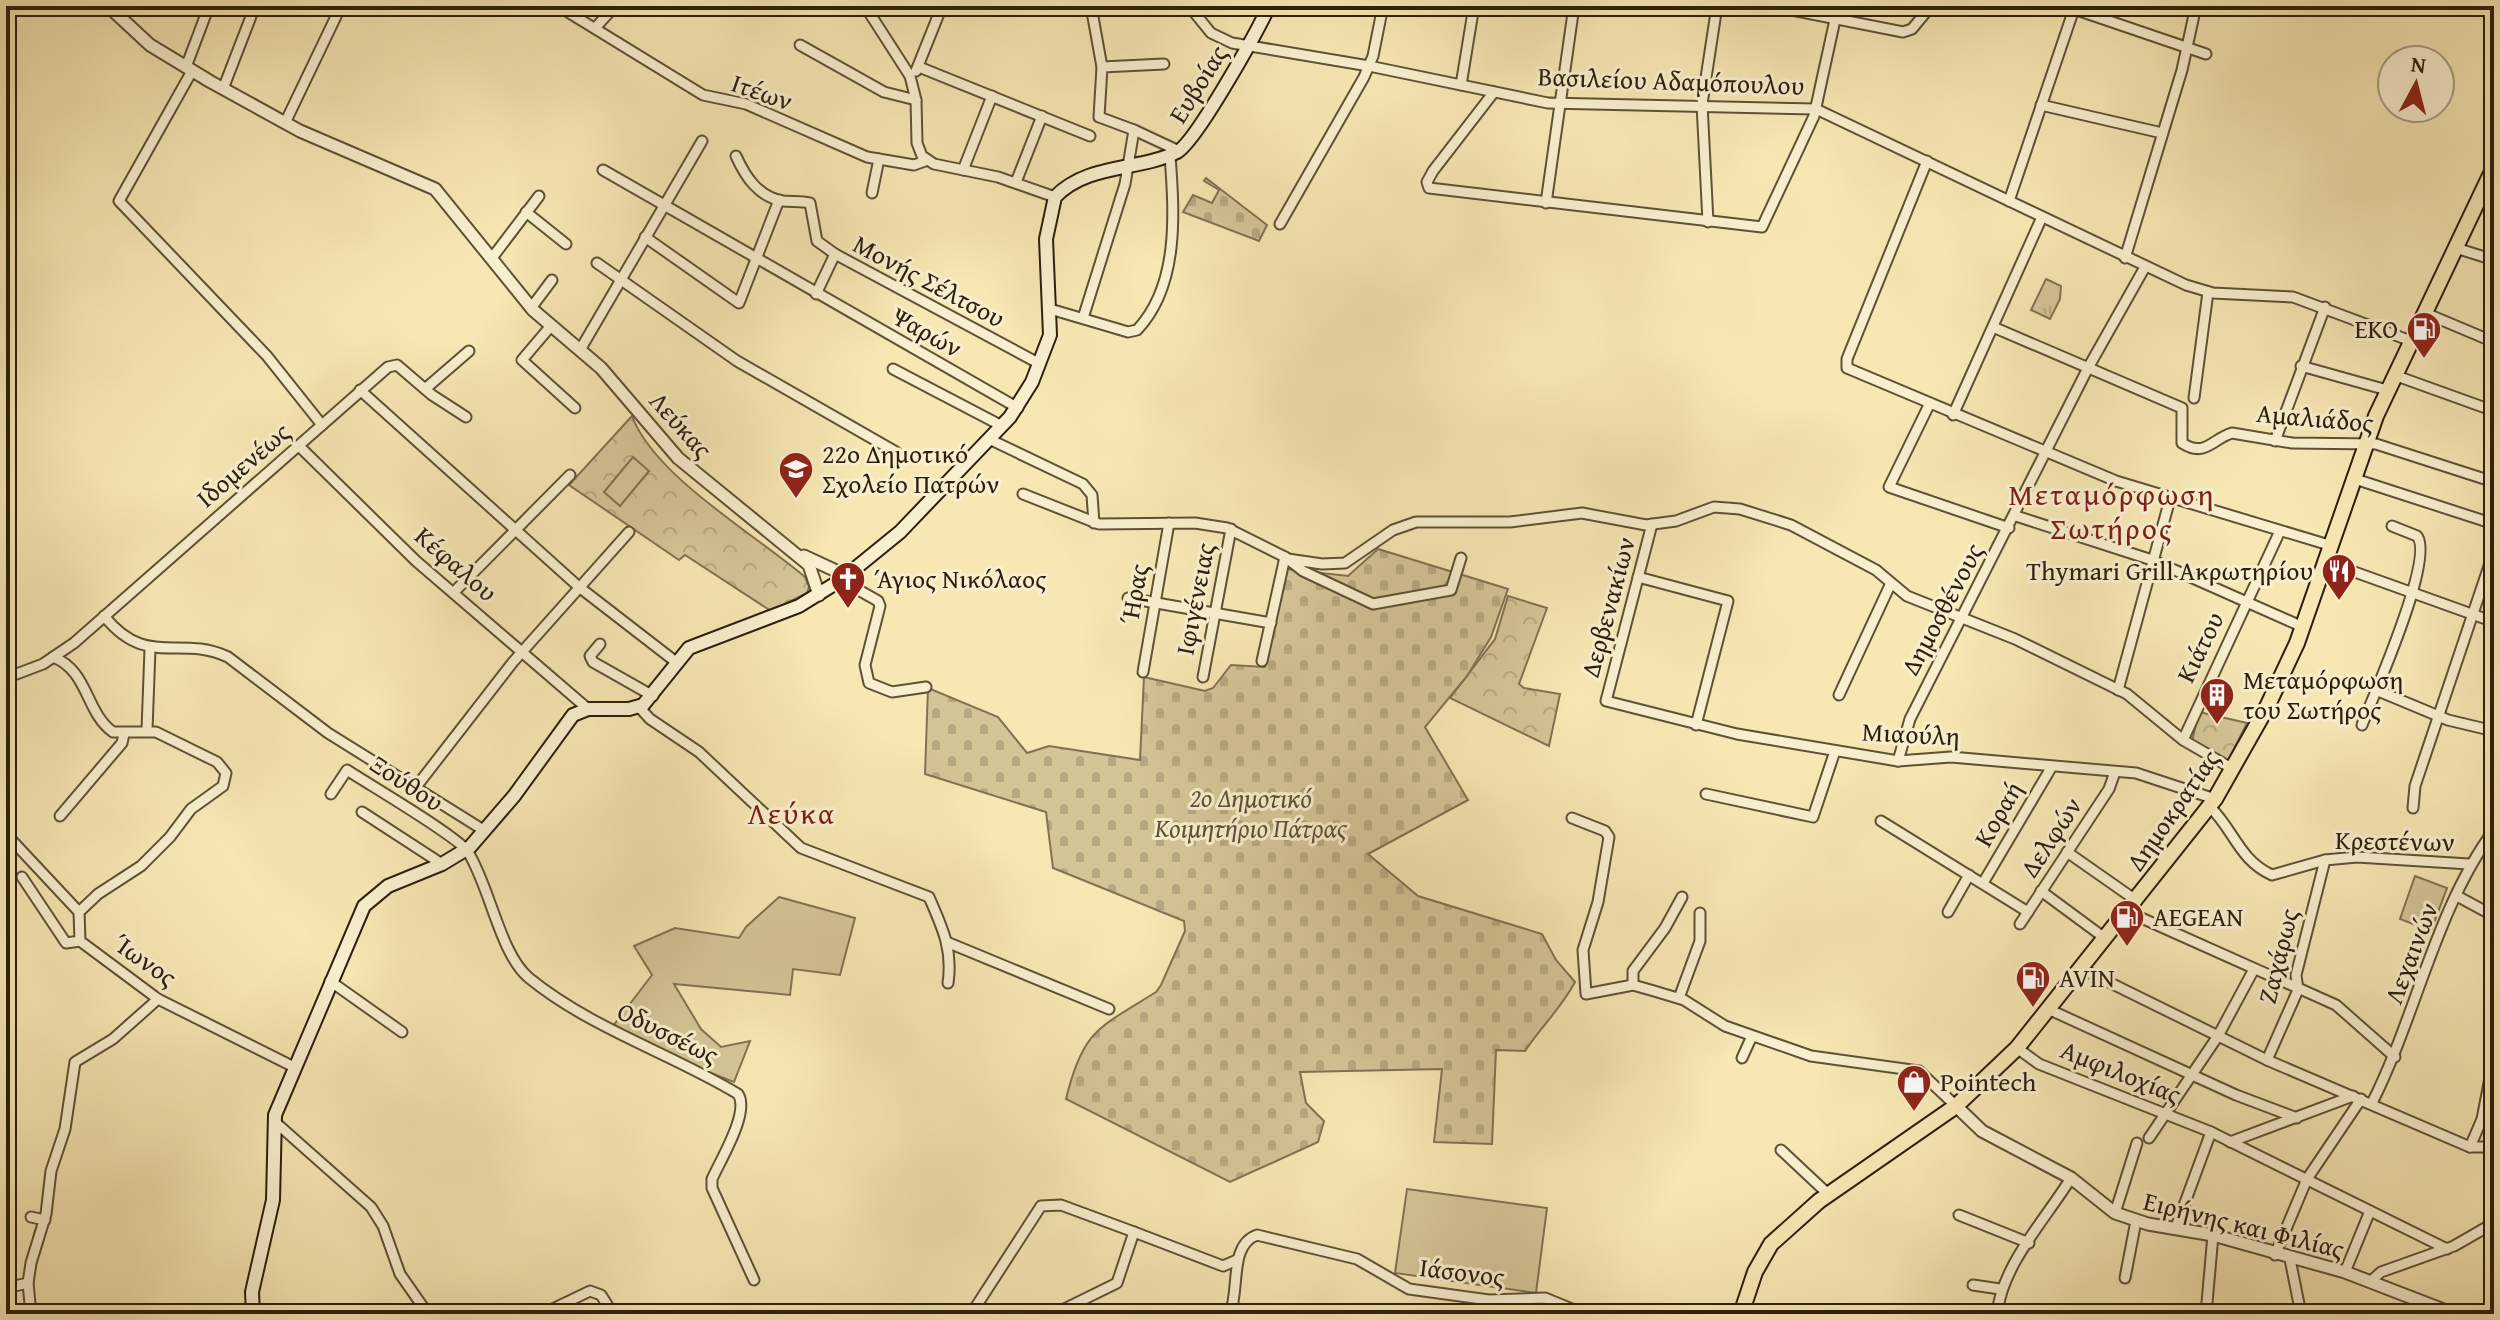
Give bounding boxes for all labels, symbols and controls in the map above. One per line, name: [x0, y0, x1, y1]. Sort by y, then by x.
street label: Ευβοίας: [1158, 37, 1237, 131]
north arrow: [2376, 44, 2456, 124]
text: N: [2409, 47, 2428, 81]
street label: Βασιλείου Αδαμόπουλου: [1537, 56, 1805, 105]
street label: Ιτέων: [726, 63, 798, 120]
street label: Μονής Σέλτσου: [846, 224, 1012, 337]
street label: Ψαρών: [884, 296, 970, 367]
place label: EKO: [2354, 309, 2398, 348]
fuel station icon: EKO: [2405, 310, 2443, 360]
street label: Λεύκας: [641, 382, 722, 467]
street label: Αμαλιάδος: [2255, 393, 2375, 442]
street label: Ιδομενέως: [187, 413, 298, 517]
place label: 22ο Δημοτικό Σχολείο Πατρών: [822, 434, 999, 503]
school or university icon: 22ο Δημοτικό Σχολείο Πατρών: [777, 450, 815, 500]
district label: Μεταμόρφωση Σωτήρος: [2008, 472, 2216, 550]
street label: Κέφαλου: [406, 517, 506, 611]
street label: Δερβενακίων: [1570, 532, 1645, 681]
street label: Δημοσθένους: [1890, 536, 1993, 682]
street label: Ιφιγένειας: [1165, 539, 1224, 658]
place label: Thymari Grill Ακρωτηρίου: [2026, 551, 2313, 590]
restaurant icon: Thymari Grill Ακρωτηρίου: [2320, 552, 2358, 602]
place label: Άγιος Νικόλαος: [874, 559, 1046, 598]
church icon: Άγιος Νικόλαος: [829, 560, 867, 610]
street label: Ήρας: [1109, 561, 1158, 627]
street label: Κιάτου: [2166, 605, 2233, 689]
place label: Μεταμόρφωση του Σωτήρος: [2243, 660, 2403, 729]
building icon: Μεταμόρφωση του Σωτήρος: [2198, 676, 2236, 726]
street label: Μιαούλη: [1861, 711, 1961, 756]
street label: Δημοκρατίας: [2116, 741, 2229, 878]
street label: Ξούθου: [363, 744, 452, 821]
street label: Κοραή: [1963, 774, 2032, 854]
park label: 2o Δημοτικό Κοιμητήριο Πάτρας: [1154, 778, 1348, 847]
street label: Δελφών: [2010, 789, 2091, 885]
district label: Λεύκα: [748, 791, 836, 835]
street label: Κρεστένων: [2335, 820, 2455, 861]
street label: Λεχαινών: [2373, 896, 2448, 1009]
place label: AEGEAN: [2153, 897, 2243, 936]
fuel station icon: AEGEAN: [2108, 898, 2146, 948]
street label: Ζαχάρως: [2247, 904, 2308, 1007]
street label: Ίωνος: [105, 924, 185, 996]
place label: AVIN: [2059, 958, 2115, 997]
fuel station icon: AVIN: [2014, 959, 2052, 1009]
street label: Οδυσσέως: [611, 991, 726, 1074]
street label: Αμφιλοχίας: [2055, 1030, 2187, 1113]
place label: Pointech: [1940, 1062, 2037, 1101]
shop icon: Pointech: [1895, 1063, 1933, 1113]
street label: Ειρήνης και Φιλίας: [2140, 1181, 2349, 1268]
street label: Ιάσονος: [1417, 1247, 1507, 1296]

